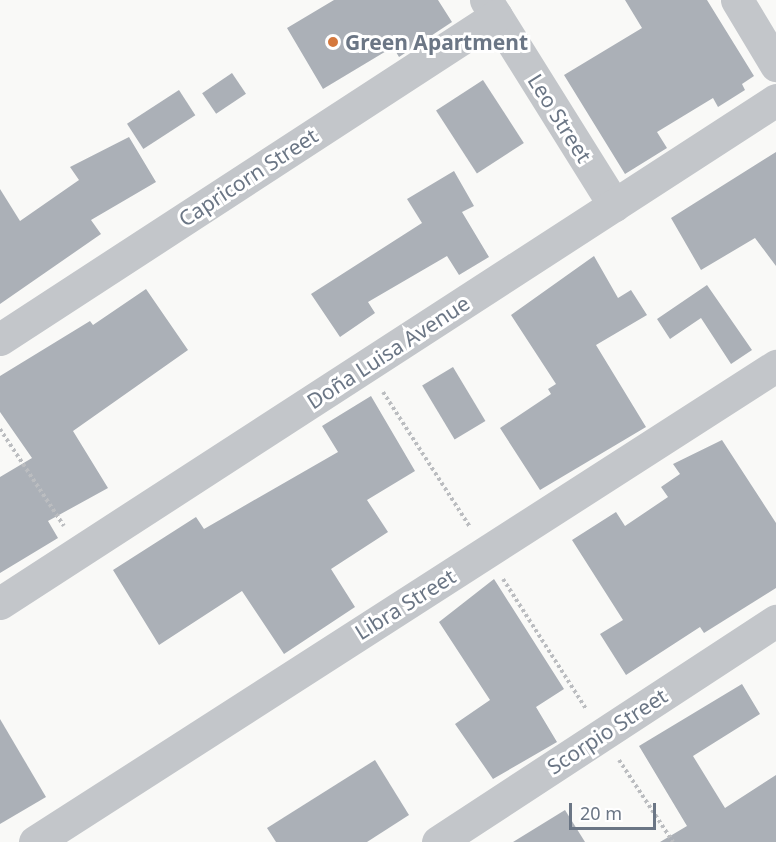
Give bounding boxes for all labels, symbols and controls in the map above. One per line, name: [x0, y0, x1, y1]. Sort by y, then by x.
place label: Green Apartment: [345, 29, 528, 55]
marker: Green Apartment: [326, 35, 340, 49]
street label: Leo Street: [523, 69, 597, 167]
street label: Capricorn Street: [174, 123, 322, 231]
street label: Doña Luisa Avenue: [302, 290, 474, 414]
street label: Libra Street: [350, 563, 460, 645]
street label: Scorpio Street: [542, 683, 672, 779]
scale bar: [572, 791, 659, 829]
text: 20 m: [580, 801, 622, 825]

